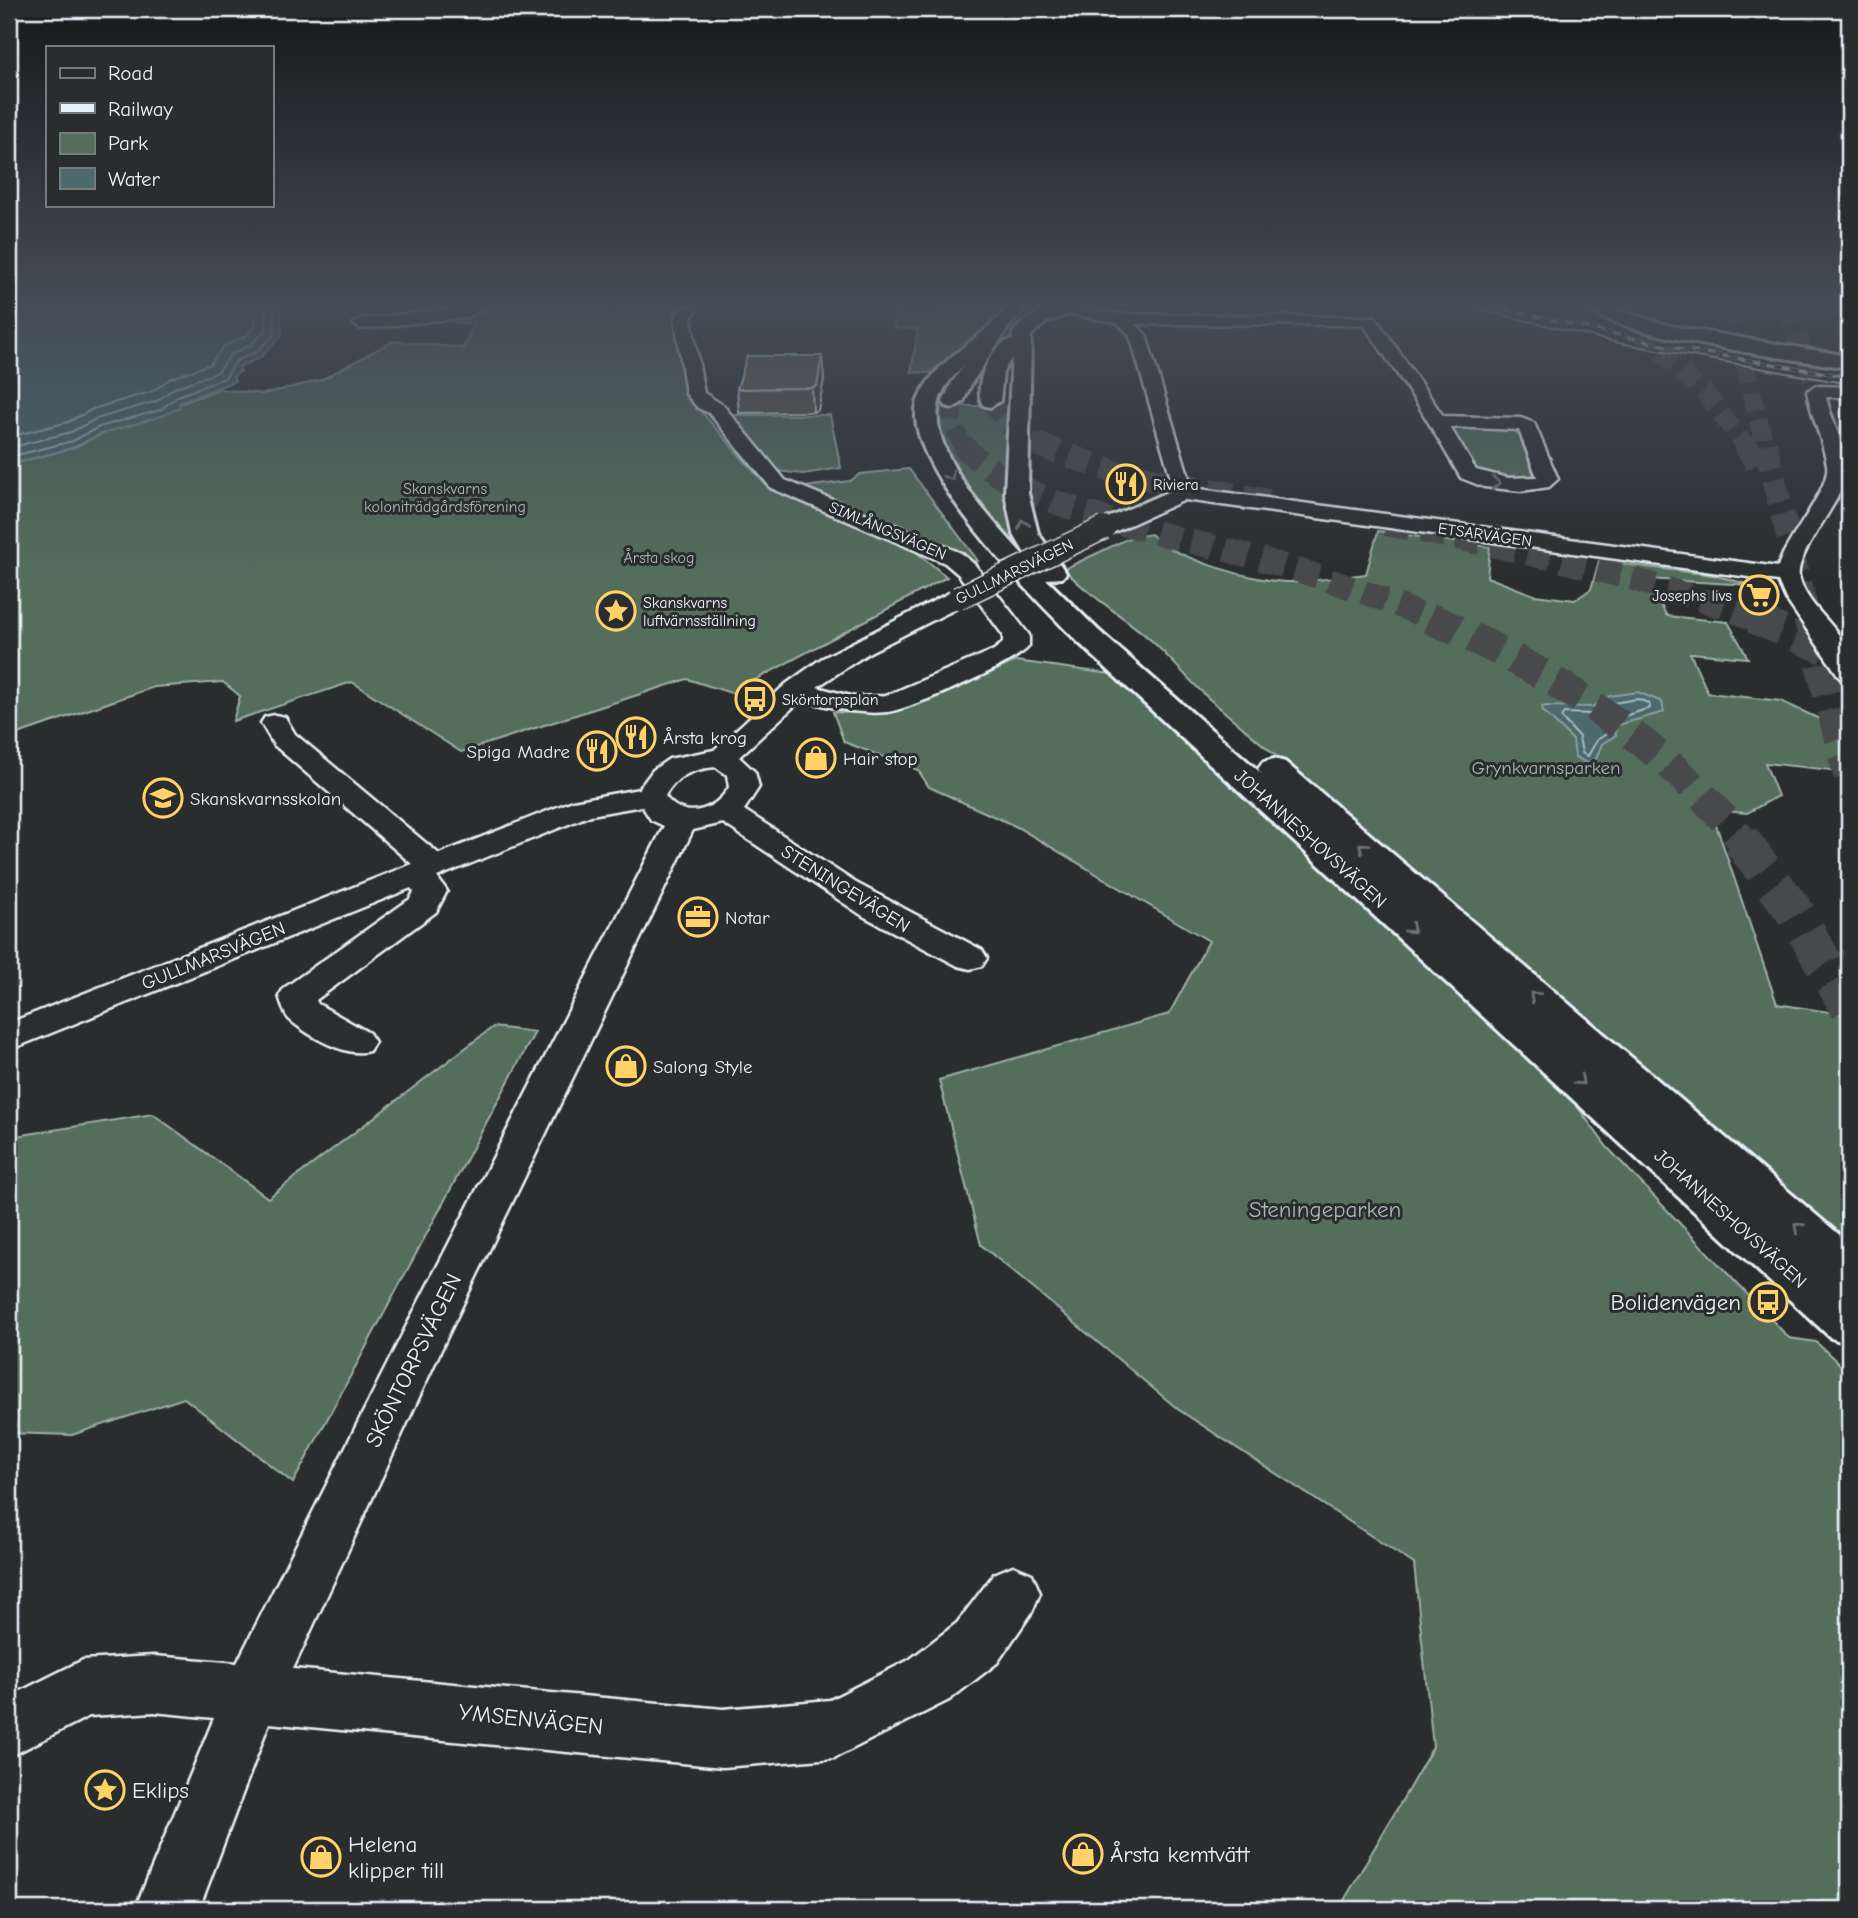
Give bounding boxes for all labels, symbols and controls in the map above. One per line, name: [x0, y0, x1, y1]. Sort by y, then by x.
legend: [46, 46, 273, 206]
text: Road: [108, 61, 153, 85]
text: Railway: [108, 97, 173, 121]
text: Park: [108, 131, 148, 155]
text: Water: [108, 167, 161, 191]
restaurant icon: Riviera: [1105, 463, 1147, 505]
one-way arrow: [942, 468, 955, 481]
one-way arrow: [1491, 475, 1502, 490]
place label: Riviera: [1153, 476, 1199, 494]
park label: Skanskvarns koloniträdgårdsförening: [364, 480, 526, 516]
street label: SIMLÅNGSVÄGEN: [826, 497, 949, 564]
one-way arrow: [1017, 518, 1031, 531]
street label: ETSARVÄGEN: [1437, 519, 1533, 551]
street label: GULLMARSVÄGEN: [953, 536, 1076, 608]
park label: Årsta skog: [623, 548, 695, 567]
supermarket icon: Josephs livs: [1738, 574, 1780, 616]
place label: Josephs livs: [1652, 587, 1732, 605]
place icon: Skanskvarns luftvärnsställning: [595, 590, 637, 632]
place label: Skanskvarns luftvärnsställning: [643, 594, 756, 630]
bus stop icon: Sköntorpsplan: [734, 678, 776, 720]
place label: Sköntorpsplan: [782, 691, 879, 709]
restaurant icon: Årsta krog: [615, 716, 657, 758]
place label: Årsta krog: [663, 727, 747, 749]
restaurant icon: Spiga Madre: [576, 730, 618, 772]
shop icon: Hair stop: [795, 737, 837, 779]
place label: Spiga Madre: [466, 741, 570, 763]
place label: Hair stop: [843, 748, 918, 770]
park label: Grynkvarnsparken: [1472, 757, 1620, 779]
street label: JOHANNESHOVSVÄGEN: [1230, 765, 1391, 913]
school or university icon: Skanskvarnsskolan: [142, 777, 184, 819]
place label: Skanskvarnsskolan: [190, 788, 341, 810]
street label: STENINGEVÄGEN: [777, 840, 914, 937]
one-way arrow: [1358, 843, 1371, 855]
office icon: Notar: [677, 896, 719, 938]
place label: Notar: [725, 907, 770, 929]
street label: GULLMARSVÄGEN: [138, 917, 288, 995]
one-way arrow: [1403, 920, 1416, 933]
one-way arrow: [1529, 992, 1542, 1004]
shop icon: Salong Style: [605, 1045, 647, 1087]
place label: Salong Style: [653, 1056, 753, 1078]
one-way arrow: [1572, 1073, 1585, 1085]
street label: JOHANNESHOVSVÄGEN: [1650, 1145, 1811, 1293]
park label: Steningeparken: [1249, 1196, 1401, 1223]
one-way arrow: [1793, 1223, 1806, 1235]
street label: SKÖNTORPSVÄGEN: [360, 1269, 467, 1452]
bus stop icon: Bolidenvägen: [1747, 1281, 1789, 1323]
place label: Bolidenvägen: [1610, 1289, 1741, 1316]
street label: YMSENVÄGEN: [457, 1698, 605, 1741]
place icon: Eklips: [84, 1769, 126, 1811]
place label: Eklips: [132, 1777, 189, 1804]
place label: Helena klipper till: [348, 1831, 444, 1884]
shop icon: Årsta kemtvätt: [1062, 1833, 1104, 1875]
shop icon: Helena klipper till: [300, 1836, 342, 1878]
place label: Årsta kemtvätt: [1110, 1840, 1251, 1868]

